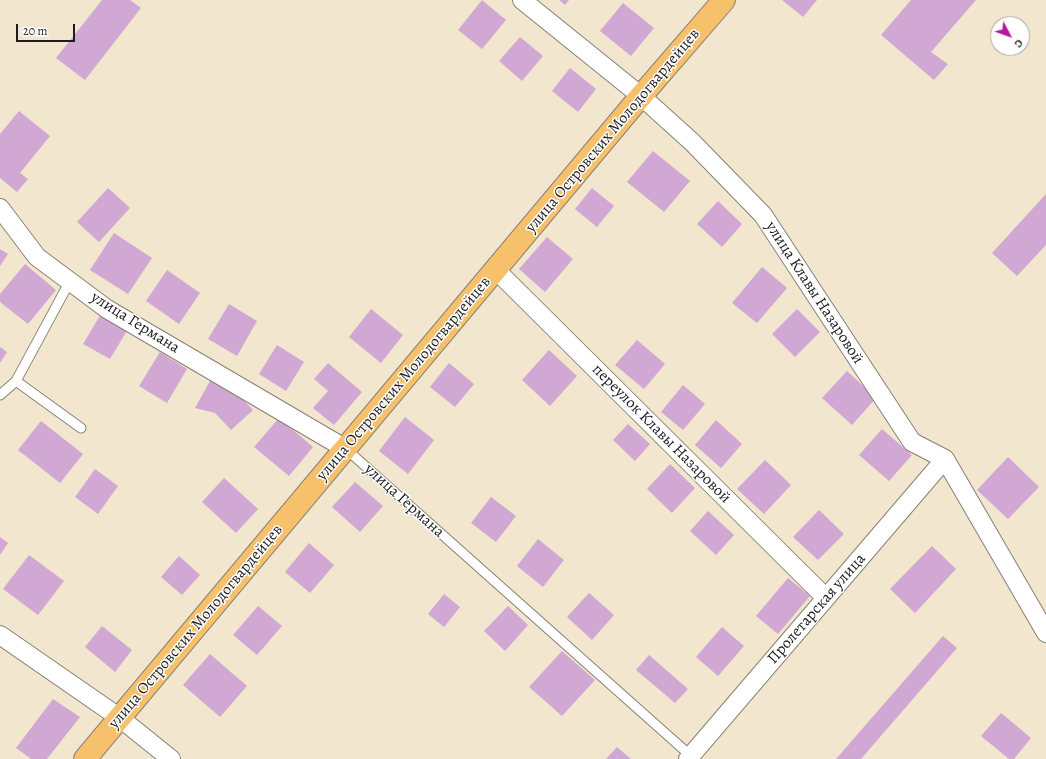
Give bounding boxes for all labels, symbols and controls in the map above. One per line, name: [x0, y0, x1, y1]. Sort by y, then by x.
scale bar: [18, 16, 77, 42]
north arrow: [990, 16, 1030, 56]
text: 20 m: [23, 23, 47, 39]
street label: улица Островских Молодогвардейцев: [522, 25, 704, 237]
text: С: [1011, 36, 1027, 51]
street label: улица Клавы Назаровой: [761, 218, 867, 368]
street label: улица Островских Молодогвардейцев: [313, 273, 495, 485]
street label: улица Германа: [87, 288, 183, 358]
street label: переулок Клавы Назаровой: [587, 360, 735, 508]
street label: улица Германа: [360, 460, 448, 542]
street label: улица Островских Молодогвардейцев: [105, 521, 287, 733]
street label: Пролетарская улица: [764, 550, 870, 668]

